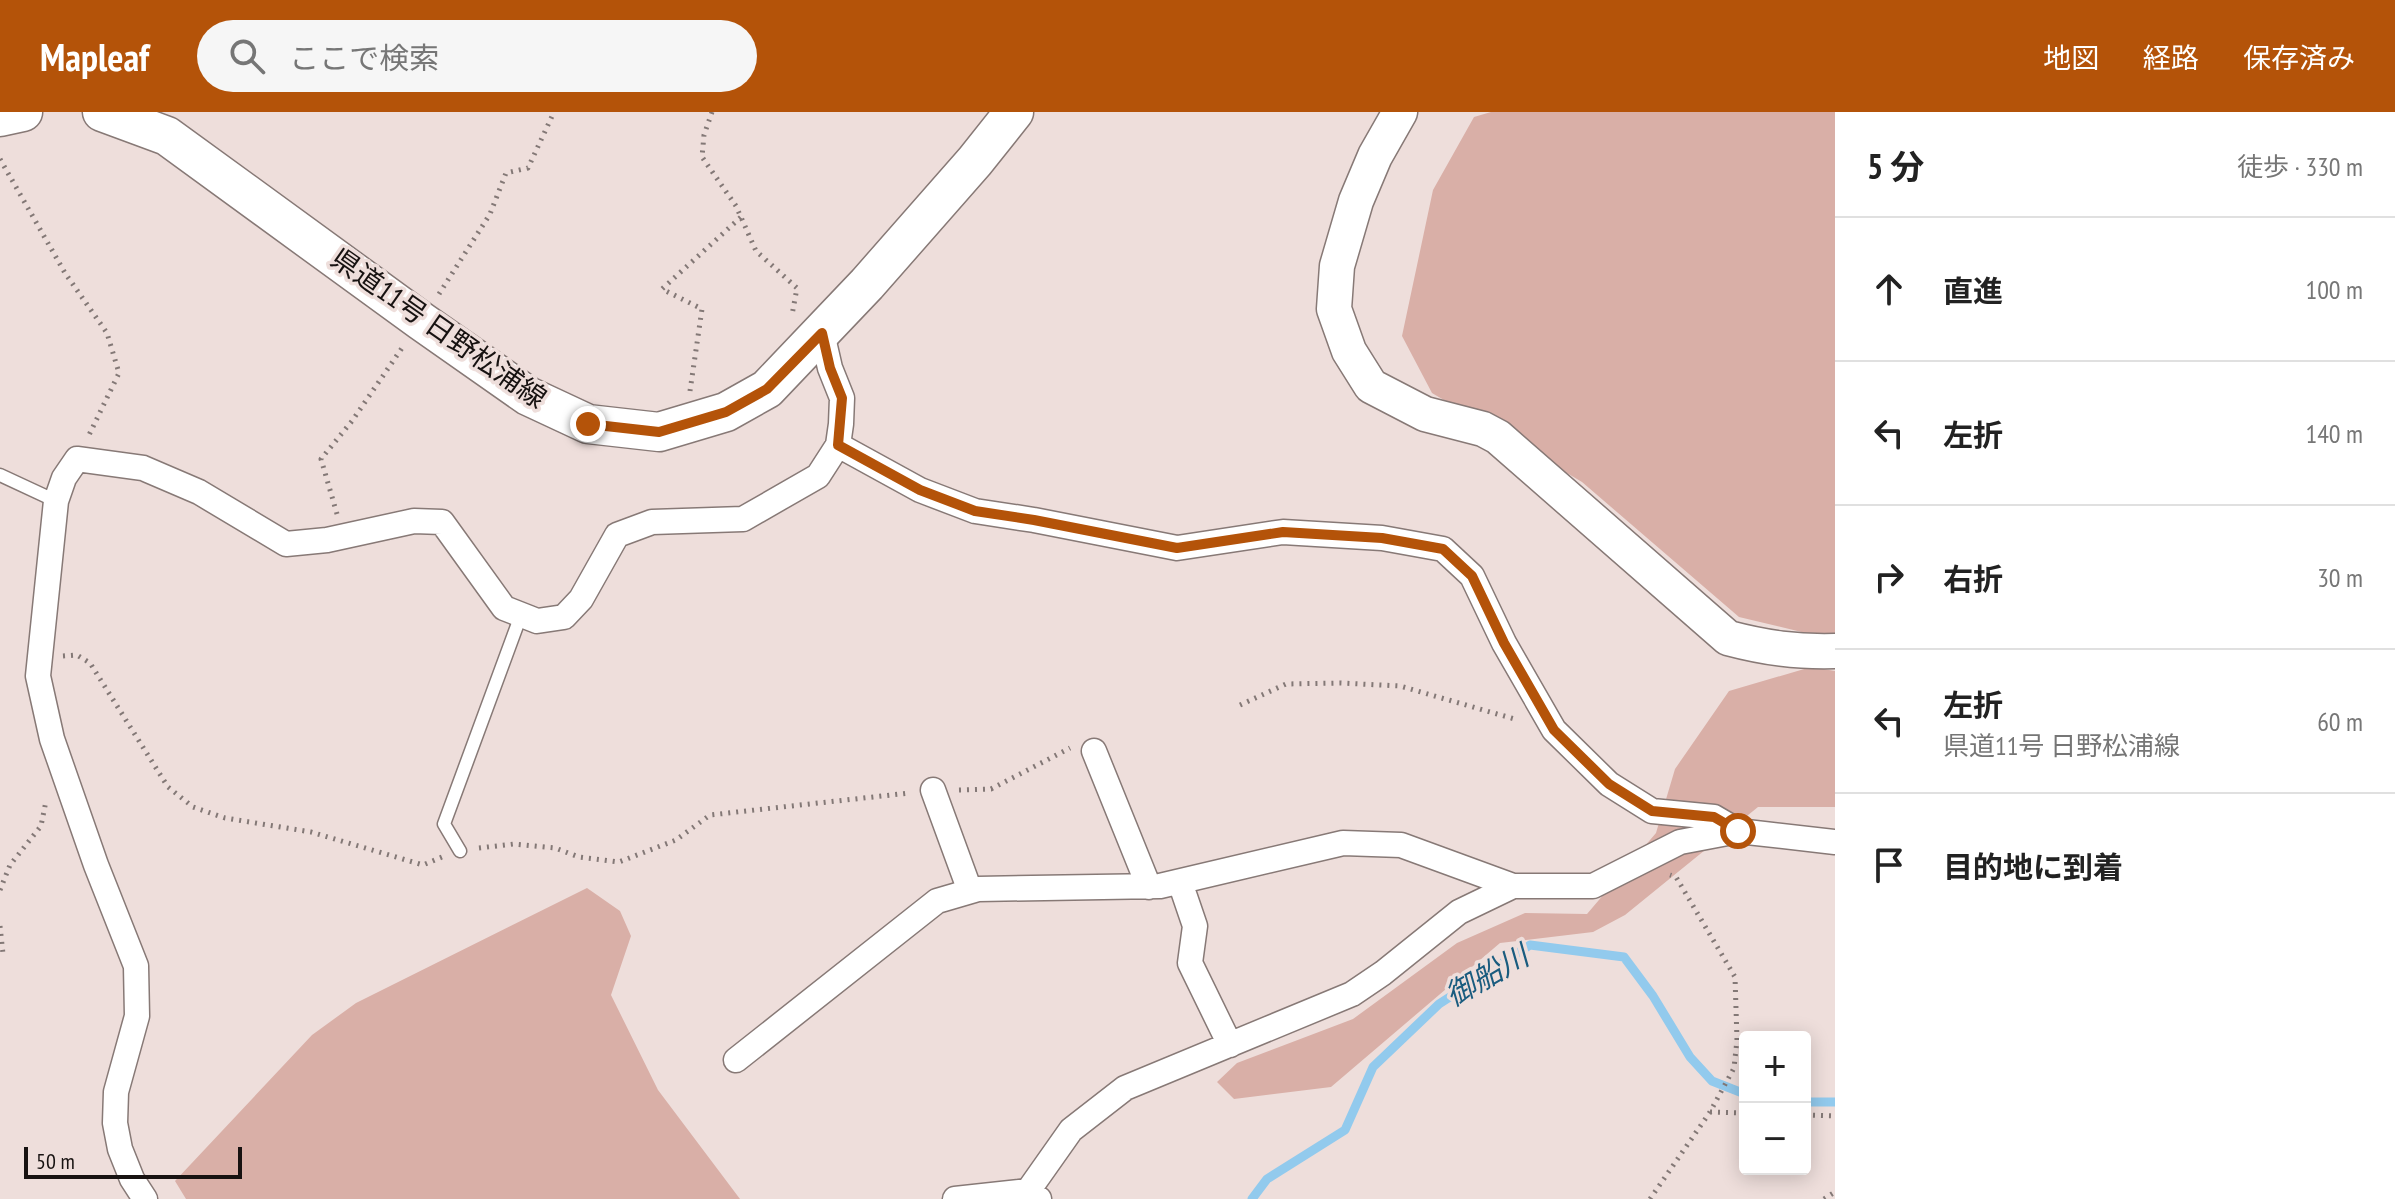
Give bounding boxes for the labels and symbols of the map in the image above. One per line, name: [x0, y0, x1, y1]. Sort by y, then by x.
street label: 県道11号 日野松浦線: [324, 239, 554, 416]
route end: [570, 406, 606, 442]
route start: [1720, 813, 1756, 849]
water label: 御船川: [1438, 934, 1538, 1014]
scale bar: [24, 1143, 242, 1179]

